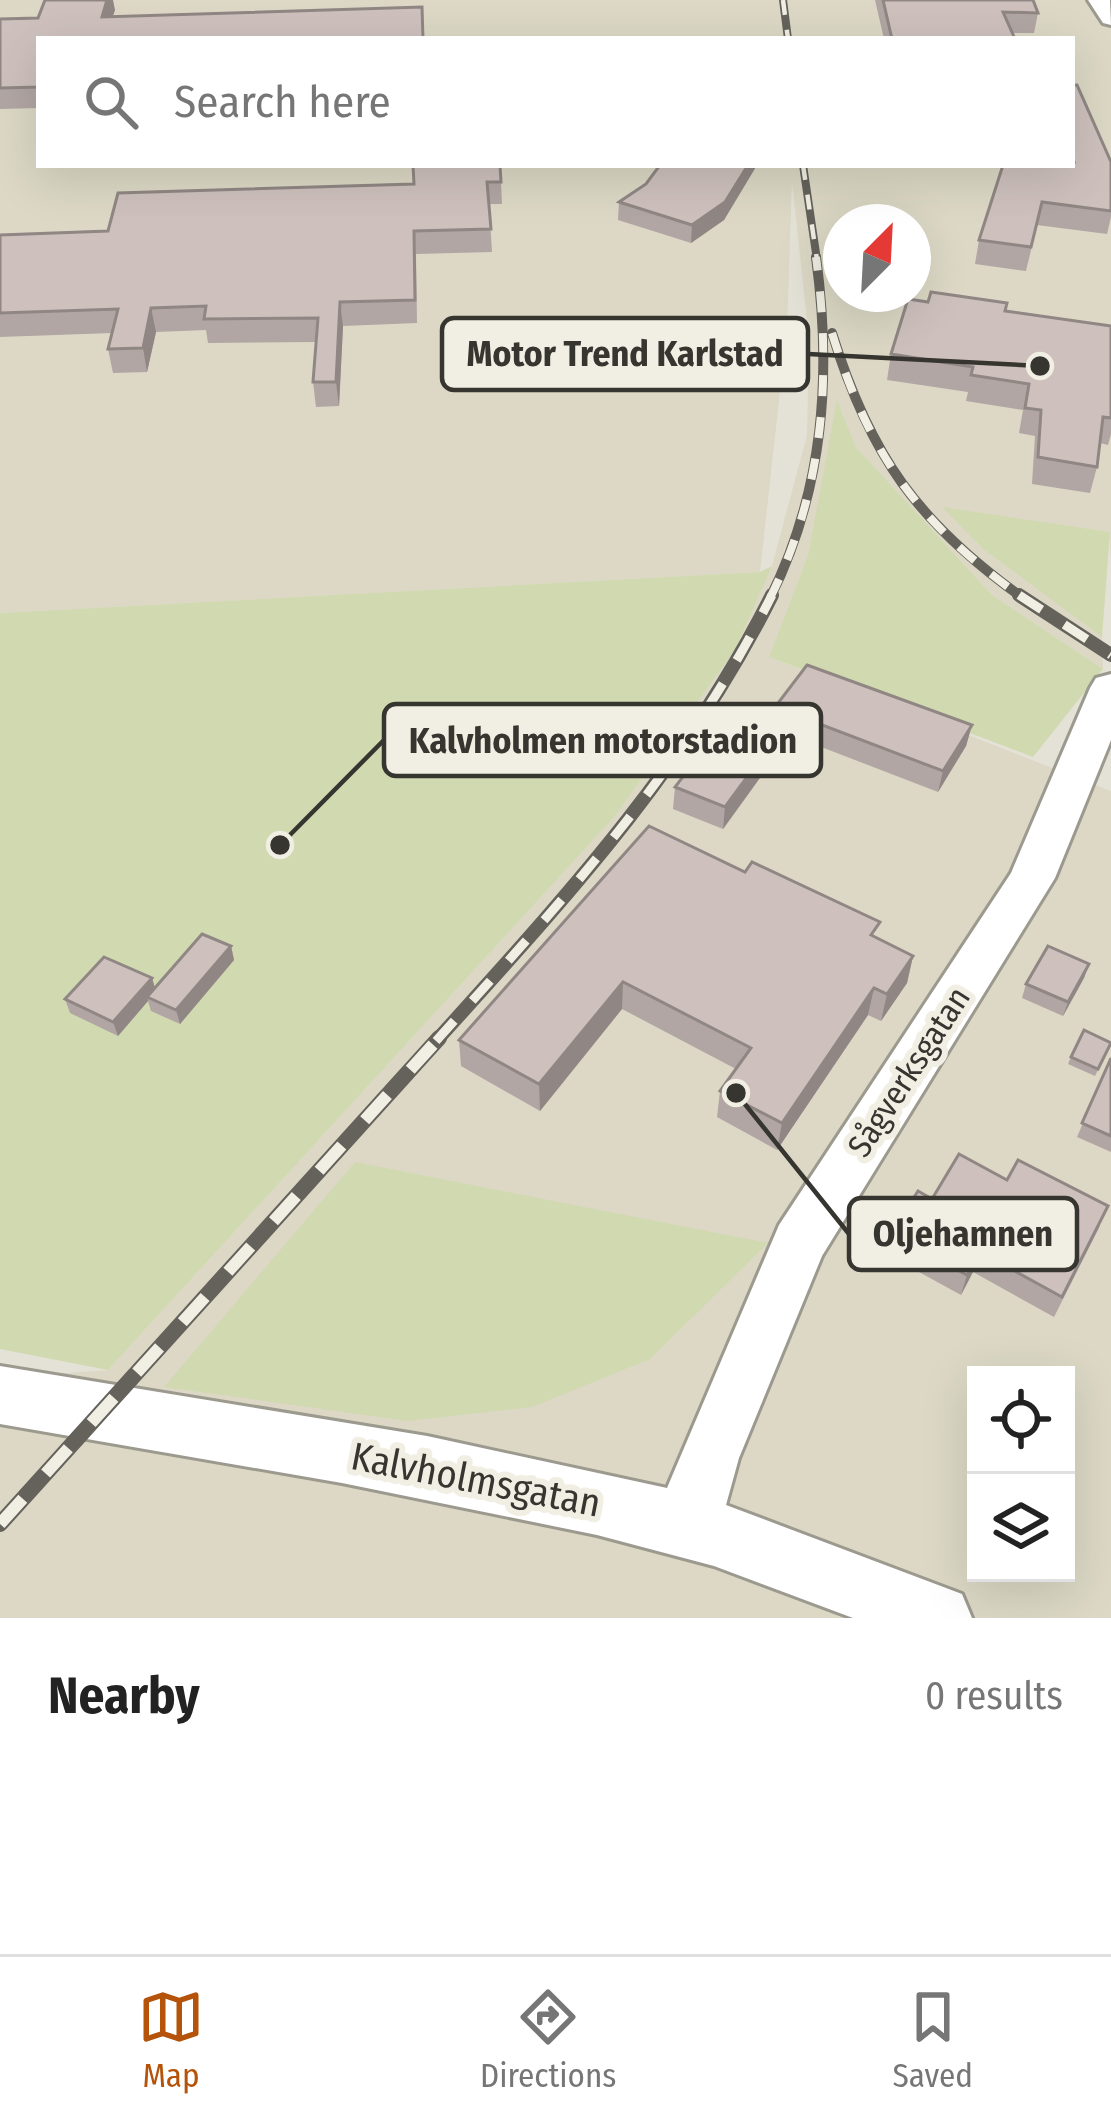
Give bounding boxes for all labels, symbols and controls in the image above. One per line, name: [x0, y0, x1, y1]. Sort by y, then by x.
search box: [36, 36, 1075, 168]
icon: search: [78, 69, 144, 135]
text: Search here: [174, 75, 391, 129]
north arrow: [823, 204, 931, 312]
callout: Motor Trend Karlstad: [442, 318, 808, 390]
text: Motor Trend Karlstad: [466, 332, 784, 376]
callout: Kalvholmen motorstadion: [384, 704, 821, 776]
text: Kalvholmen motorstadion: [409, 719, 797, 763]
street label: Sågverksgatan: [839, 980, 979, 1164]
callout: Oljehamnen: [849, 1198, 1077, 1270]
text: Oljehamnen: [873, 1212, 1053, 1256]
map controls: [967, 1366, 1075, 1582]
button: locate: [967, 1366, 1075, 1474]
street label: Kalvholmsgatan: [347, 1433, 605, 1527]
button: layers: [967, 1474, 1075, 1582]
text: Nearby: [48, 1665, 200, 1727]
text: 0 results: [925, 1673, 1063, 1719]
tab: Map: [138, 1984, 204, 2096]
tab: Directions: [480, 1984, 616, 2096]
tab: Saved: [892, 1984, 973, 2096]

